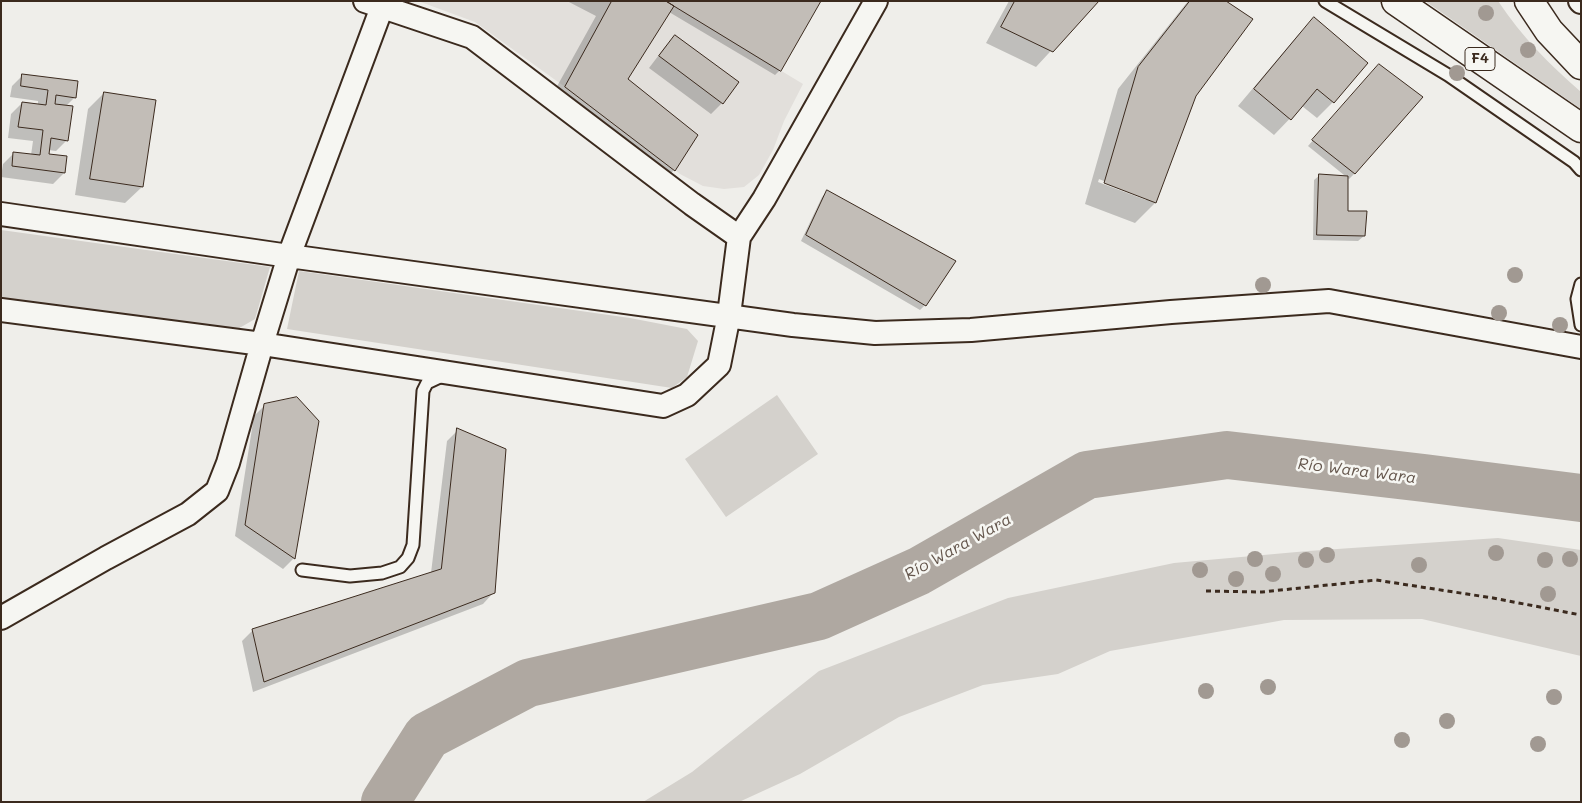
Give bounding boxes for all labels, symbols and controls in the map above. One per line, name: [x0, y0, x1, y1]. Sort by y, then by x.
road number: F4: [1465, 48, 1495, 70]
water label: Río Wara Wara: [1297, 454, 1417, 488]
water label: Río Wara Wara: [901, 510, 1015, 584]

